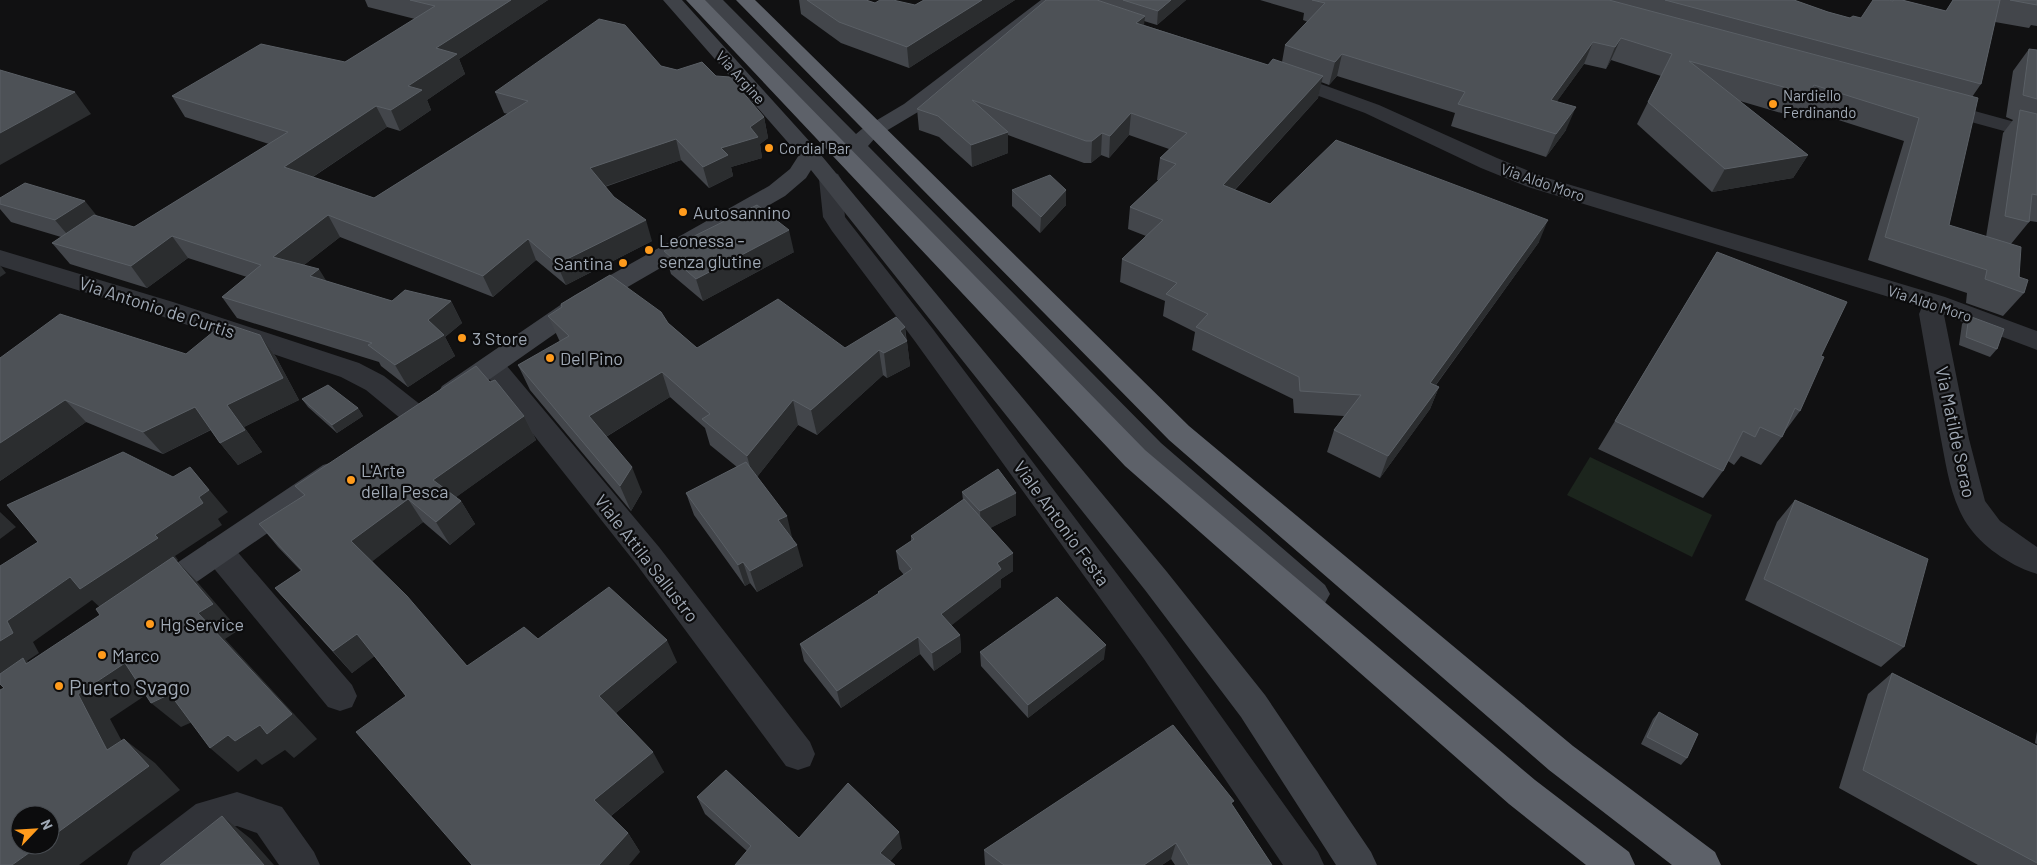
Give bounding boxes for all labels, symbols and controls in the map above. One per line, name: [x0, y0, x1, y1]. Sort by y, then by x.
street label: Via Argine: [712, 47, 770, 107]
place label: Nardiello Ferdinando: [1783, 86, 1856, 121]
marker: Nardiello Ferdinando: [1767, 98, 1779, 110]
place label: Cordial Bar: [779, 139, 851, 157]
marker: Cordial Bar: [763, 142, 775, 154]
street label: Via Aldo Moro: [1499, 159, 1587, 205]
place label: Autosannino: [693, 201, 791, 223]
marker: Autosannino: [677, 206, 689, 218]
place label: Leonessa - senza glutine: [659, 229, 762, 272]
marker: Leonessa - senza glutine: [643, 244, 655, 256]
place label: Santina: [554, 252, 613, 274]
marker: Santina: [617, 257, 629, 269]
street label: Via Antonio de Curtis: [76, 271, 238, 343]
street label: Via Aldo Moro: [1886, 281, 1974, 325]
place label: 3 Store: [472, 327, 528, 349]
marker: 3 Store: [456, 332, 468, 344]
place label: Del Pino: [560, 347, 623, 369]
marker: Del Pino: [544, 352, 556, 364]
street label: Via Matilde Serao: [1931, 364, 1981, 500]
street label: Viale Antonio Festa: [1009, 456, 1115, 590]
place label: L'Arte della Pesca: [361, 459, 448, 502]
marker: L'Arte della Pesca: [345, 474, 357, 486]
street label: Viale Attila Sallustro: [590, 490, 704, 626]
place label: Hg Service: [160, 613, 244, 635]
marker: Hg Service: [144, 618, 156, 630]
place label: Marco: [112, 644, 160, 666]
marker: Marco: [96, 649, 108, 661]
place label: Puerto Svago: [69, 674, 190, 699]
marker: Puerto Svago: [53, 680, 65, 692]
north arrow: [10, 805, 60, 855]
text: N: [38, 816, 57, 832]

